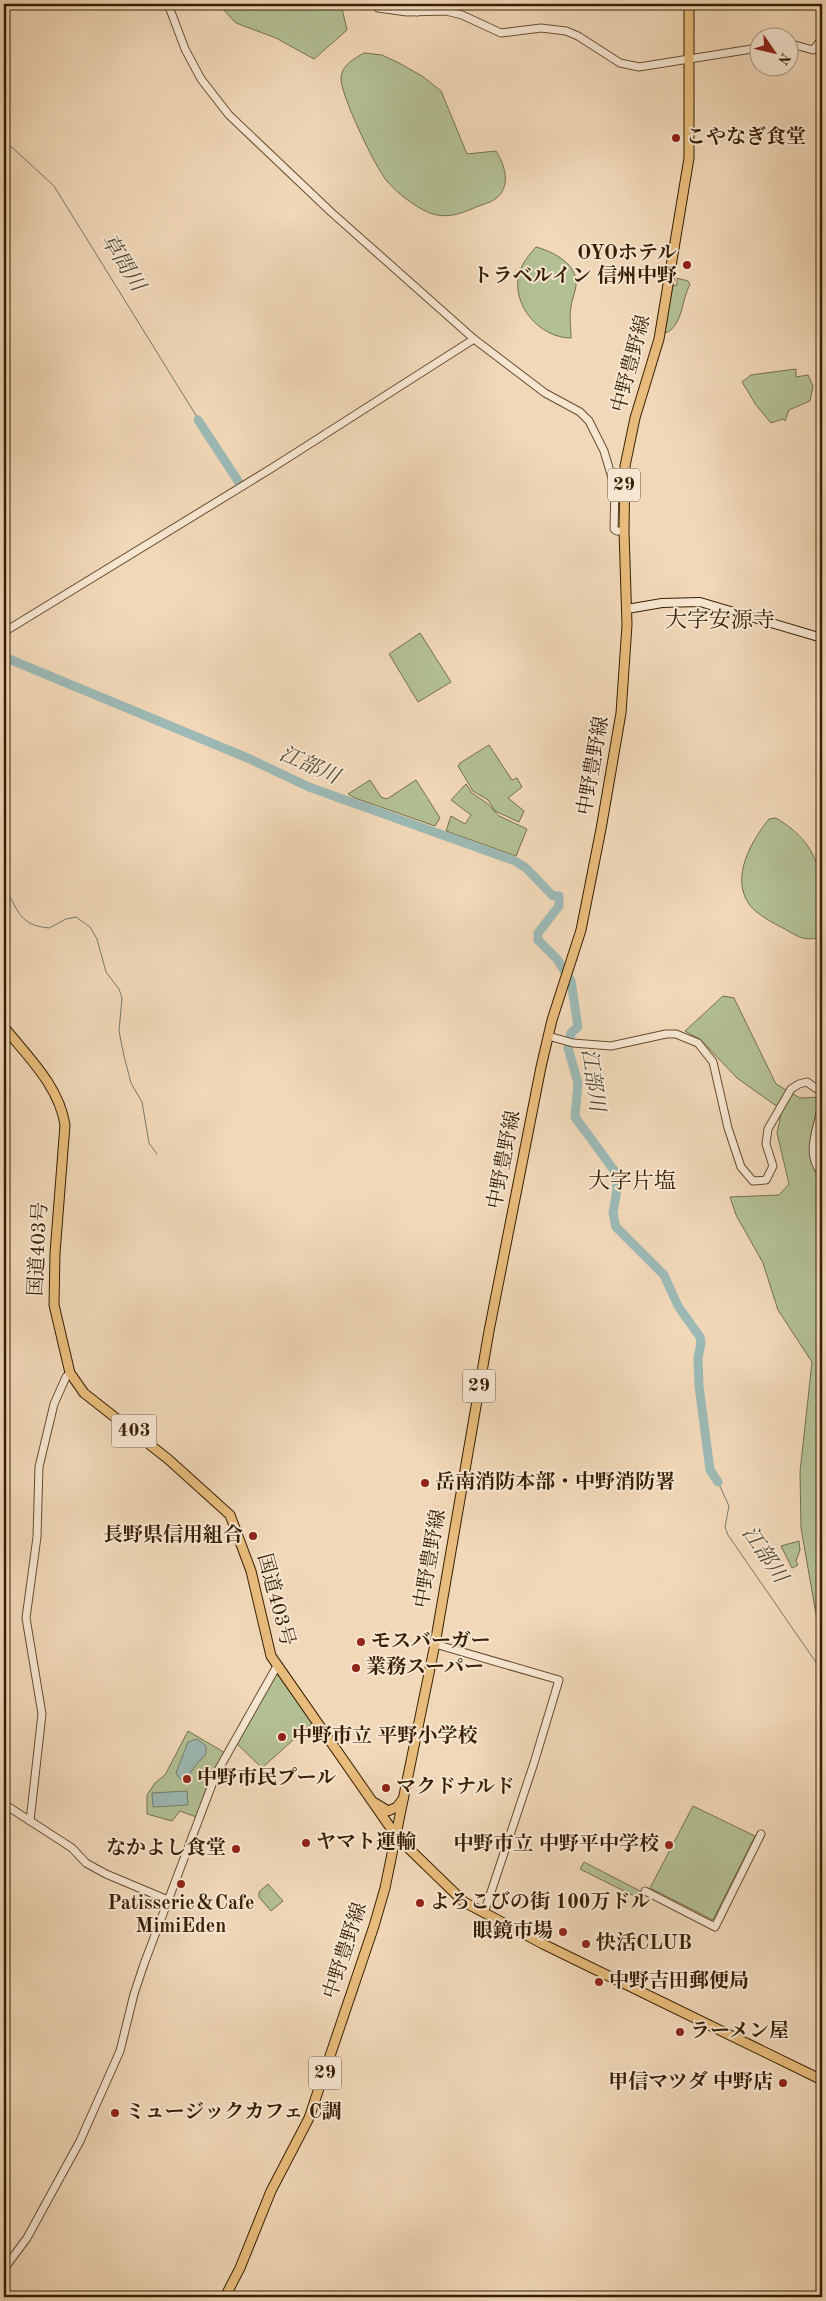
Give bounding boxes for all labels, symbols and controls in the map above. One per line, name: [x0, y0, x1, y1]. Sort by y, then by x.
north arrow: [748, 28, 798, 78]
text: N: [775, 50, 793, 67]
place label: こやなぎ食堂: [686, 125, 806, 148]
marker: こやなぎ食堂: [670, 132, 682, 144]
water label: 草間川: [96, 230, 150, 297]
place label: OYOホテル トラベルイン 信州中野: [472, 243, 677, 287]
marker: OYOホテル トラベルイン 信州中野: [681, 259, 693, 271]
street label: 中野豊野線: [607, 313, 655, 415]
road number: 29: [608, 468, 640, 502]
district label: 大字安源寺: [665, 608, 775, 632]
street label: 中野豊野線: [573, 715, 613, 817]
water label: 江部川: [276, 742, 345, 789]
water label: 江部川: [577, 1047, 609, 1115]
street label: 中野豊野線: [484, 1109, 524, 1211]
district label: 大字片塩: [588, 1169, 676, 1193]
street label: 国道403号: [25, 1201, 51, 1297]
road number: 29: [463, 1370, 495, 1402]
road number: 403: [112, 1414, 156, 1448]
place label: 岳南消防本部・中野消防署: [435, 1471, 675, 1493]
marker: 岳南消防本部・中野消防署: [419, 1477, 431, 1489]
street label: 中野豊野線: [410, 1508, 450, 1610]
water label: 江部川: [738, 1522, 793, 1589]
place label: 長野県信用組合: [103, 1523, 243, 1546]
marker: 長野県信用組合: [247, 1530, 259, 1542]
street label: 国道403号: [253, 1551, 299, 1648]
place label: モスバーガー: [371, 1630, 491, 1652]
marker: モスバーガー: [355, 1636, 367, 1648]
place label: 業務スーパー: [366, 1656, 484, 1678]
marker: 業務スーパー: [350, 1662, 362, 1674]
place label: 中野市立 平野小学校: [292, 1725, 478, 1747]
marker: 中野市立 平野小学校: [276, 1731, 288, 1743]
place label: 中野市民プール: [197, 1767, 336, 1789]
marker: 中野市民プール: [181, 1773, 193, 1785]
place label: マクドナルド: [396, 1776, 515, 1798]
marker: マクドナルド: [380, 1782, 392, 1794]
place label: ヤマト運輸: [316, 1831, 416, 1853]
place label: 中野市立 中野平中学校: [453, 1833, 659, 1855]
place label: なかよし食堂: [106, 1836, 226, 1859]
marker: ヤマト運輸: [300, 1837, 312, 1849]
marker: 中野市立 中野平中学校: [663, 1839, 675, 1851]
marker: なかよし食堂: [230, 1843, 242, 1855]
marker: Patisserie＆Cafe MimiEden: [175, 1878, 187, 1890]
place label: よろこびの街 100万ドル: [430, 1890, 650, 1913]
place label: Patisserie＆Cafe MimiEden: [108, 1893, 255, 1937]
marker: よろこびの街 100万ドル: [414, 1897, 426, 1909]
street label: 中野豊野線: [319, 1900, 371, 2002]
place label: 眼鏡市場: [473, 1919, 553, 1942]
marker: 眼鏡市場: [557, 1926, 569, 1938]
place label: 快活CLUB: [596, 1931, 692, 1954]
marker: 快活CLUB: [580, 1938, 592, 1950]
place label: 中野吉田郵便局: [609, 1969, 749, 1992]
marker: 中野吉田郵便局: [593, 1976, 605, 1988]
place label: ラーメン屋: [690, 2020, 789, 2042]
marker: ラーメン屋: [674, 2026, 686, 2038]
road number: 29: [309, 2056, 341, 2090]
place label: 甲信マツダ 中野店: [608, 2070, 773, 2093]
marker: 甲信マツダ 中野店: [777, 2077, 789, 2089]
place label: ミュージックカフェ C調: [125, 2101, 342, 2123]
marker: ミュージックカフェ C調: [109, 2107, 121, 2119]

